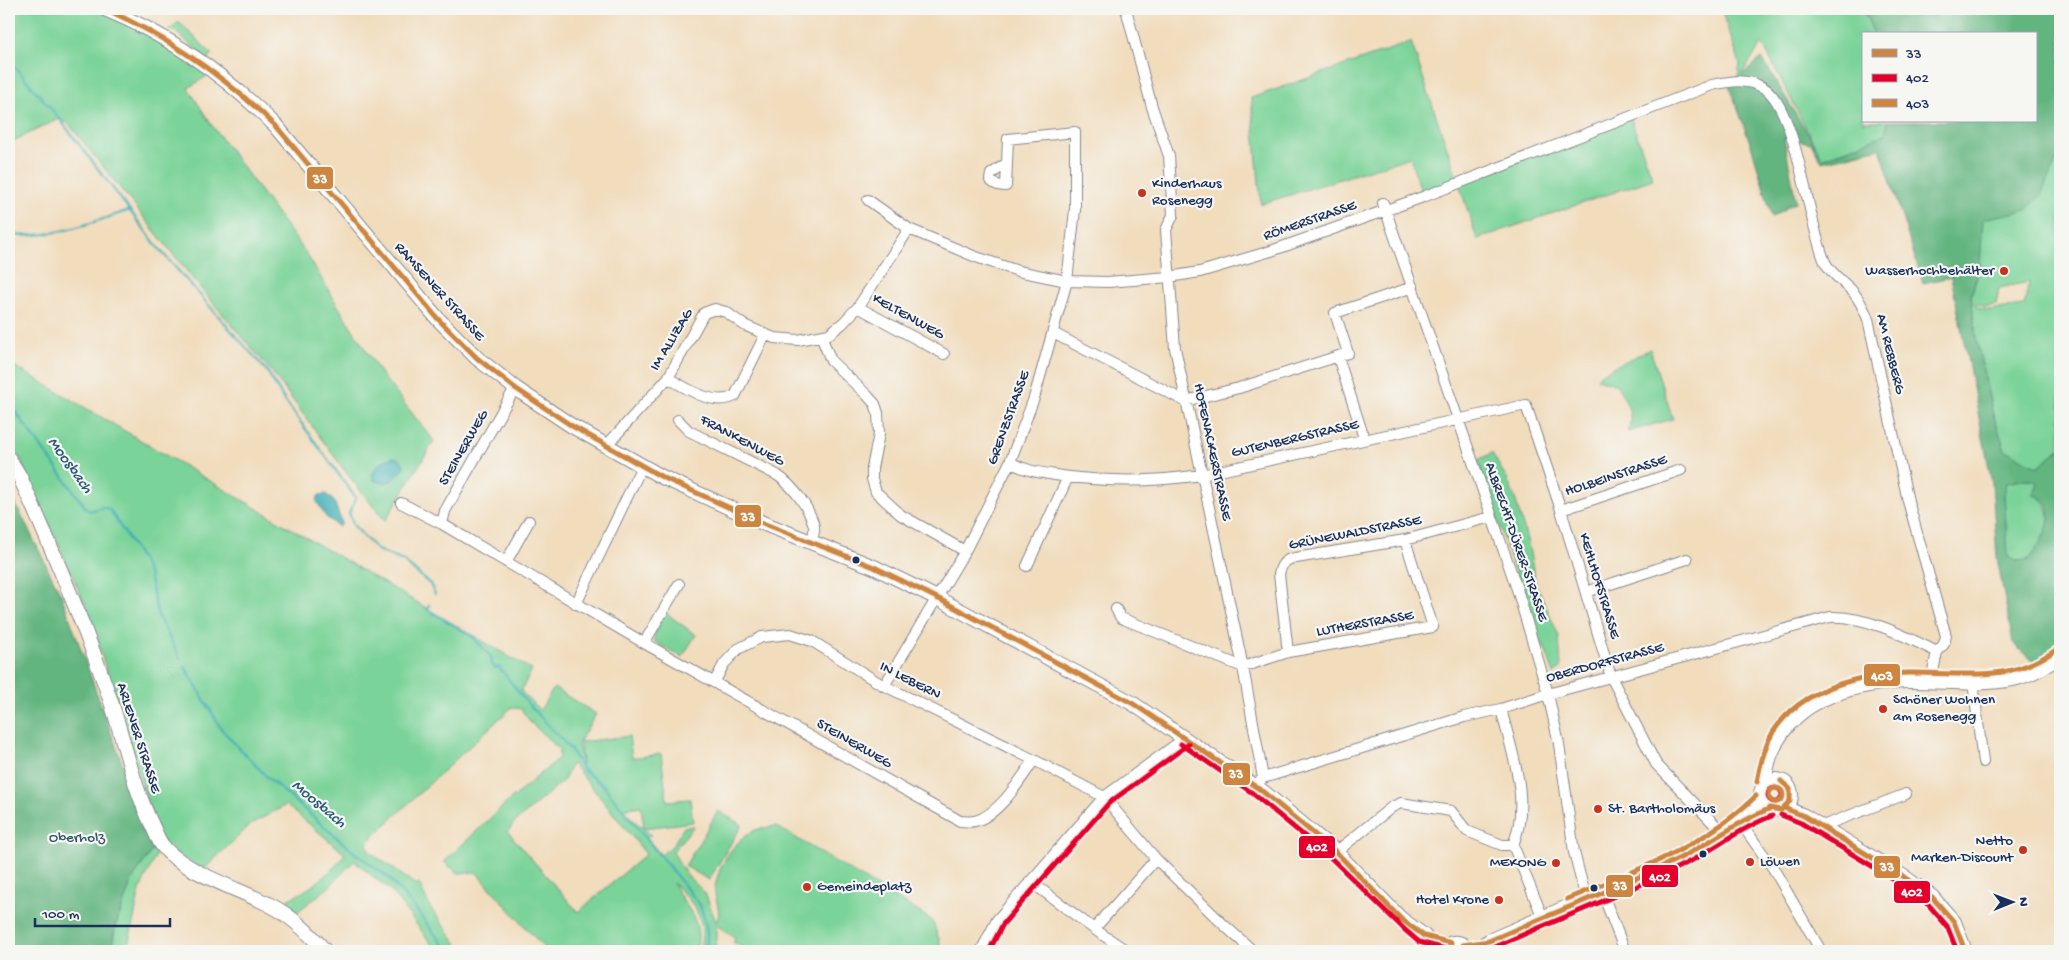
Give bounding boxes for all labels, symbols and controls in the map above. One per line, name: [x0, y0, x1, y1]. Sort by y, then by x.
legend: [1862, 32, 2036, 122]
text: 33: [1905, 46, 1922, 64]
text: 402: [1906, 70, 1929, 88]
text: 403: [1906, 96, 1930, 114]
line badge: 33: [306, 166, 334, 190]
text: 33: [312, 172, 327, 189]
place label: Kinderhaus Rosenegg: [1152, 175, 1222, 210]
marker: Kinderhaus Rosenegg: [1136, 187, 1148, 199]
street label: RÖMERSTRASSE: [1261, 196, 1359, 245]
street label: RAMSENER STRASSE: [390, 239, 489, 346]
place label: Wasserhochbehälter: [1865, 262, 1996, 280]
marker: Wasserhochbehälter: [1998, 265, 2010, 277]
street label: KELTENWEG: [869, 290, 948, 344]
street label: IM ALLIZAG: [647, 305, 698, 374]
street label: AM REBBERG: [1871, 312, 1909, 396]
street label: GRENZSTRASSE: [984, 368, 1035, 468]
street label: HOFENACKERSTRASSE: [1189, 382, 1235, 523]
street label: STEINERWEG: [435, 407, 493, 489]
street label: FRANKENWEG: [696, 411, 788, 471]
street label: GUTENBERGSTRASSE: [1230, 415, 1361, 462]
water label: Moosbach: [42, 434, 96, 498]
street label: HOLBEINSTRASSE: [1563, 451, 1670, 501]
street label: ALBRECHT-DÜRER-STRASSE: [1480, 460, 1552, 625]
line badge: 33: [734, 504, 762, 528]
text: 33: [740, 510, 755, 527]
street label: GRÜNEWALDSTRASSE: [1287, 511, 1423, 555]
street label: KEHLHOFSTRASSE: [1574, 531, 1624, 642]
unlabelled marker: [851, 555, 861, 565]
street label: LUTHERSTRASSE: [1315, 606, 1416, 641]
street label: OBERDORFSTRASSE: [1544, 638, 1666, 687]
street label: IN LEBERN: [876, 658, 944, 704]
line badge: 403: [1863, 663, 1901, 687]
text: 403: [1870, 669, 1893, 686]
street label: ARLENER STRASSE: [112, 681, 164, 796]
place label: Schöner Wohnen am Rosenegg: [1893, 691, 1995, 726]
marker: Schöner Wohnen am Rosenegg: [1877, 703, 1889, 715]
street label: STEINERWEG: [813, 715, 895, 773]
line badge: 33: [1222, 762, 1251, 786]
text: 33: [1228, 767, 1243, 784]
water label: Moosbach: [287, 777, 349, 833]
place label: St. Bartholomäus: [1608, 800, 1716, 818]
marker: St. Bartholomäus: [1592, 803, 1604, 815]
park label: Oberholz: [49, 829, 105, 847]
place label: Netto Marken-Discount: [1911, 832, 2015, 867]
line badge: 402: [1298, 835, 1336, 859]
text: 402: [1305, 840, 1328, 857]
marker: Netto Marken-Discount: [2017, 844, 2029, 856]
unlabelled marker: [1698, 849, 1708, 859]
place label: Löwen: [1760, 853, 1800, 871]
place label: MEKONG: [1490, 854, 1547, 872]
line badge: 33: [1873, 855, 1901, 879]
marker: Löwen: [1744, 856, 1756, 868]
marker: MEKONG: [1550, 857, 1562, 869]
text: 33: [1879, 860, 1894, 877]
line badge: 402: [1641, 864, 1679, 888]
text: 402: [1648, 870, 1671, 887]
line badge: 33: [1605, 874, 1634, 898]
place label: Gemeindeplatz: [817, 878, 912, 896]
north arrow: [1986, 878, 2036, 928]
text: 33: [1612, 879, 1627, 896]
line badge: 402: [1893, 880, 1931, 904]
marker: Gemeindeplatz: [801, 881, 813, 893]
unlabelled marker: [1589, 883, 1599, 893]
text: 402: [1900, 885, 1923, 902]
place label: Hotel Krone: [1416, 891, 1489, 909]
marker: Hotel Krone: [1493, 894, 1505, 906]
scale bar: [35, 895, 170, 927]
text: N: [2014, 897, 2031, 907]
text: 100 m: [41, 906, 80, 924]

